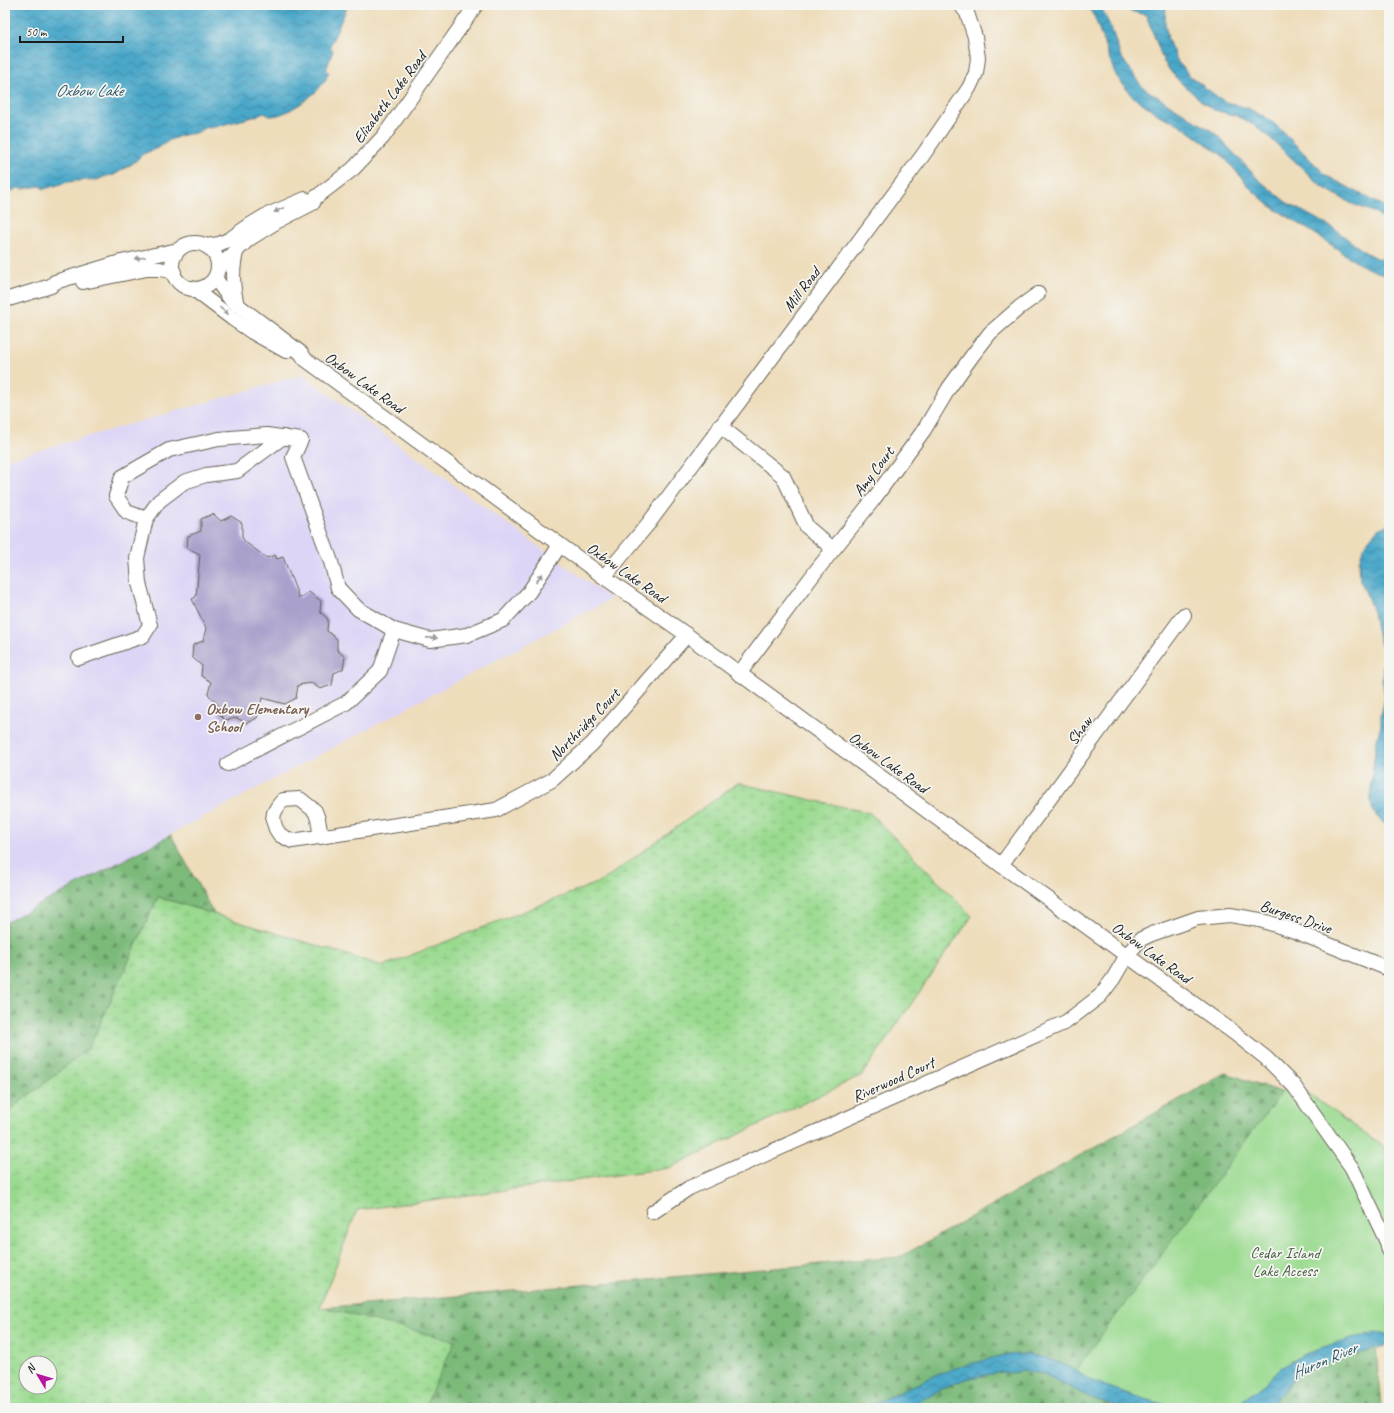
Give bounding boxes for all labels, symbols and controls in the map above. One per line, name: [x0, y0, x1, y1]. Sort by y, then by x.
scale bar: [20, 18, 123, 44]
text: 50 m: [26, 24, 48, 40]
street label: Elizabeth Lake Road: [349, 46, 432, 147]
water label: Oxbow Lake: [56, 80, 125, 101]
one-way arrow: [272, 207, 284, 213]
one-way arrow: [133, 255, 146, 261]
street label: Mill Road: [779, 261, 827, 316]
one-way arrow: [218, 307, 229, 316]
street label: Oxbow Lake Road: [321, 347, 410, 420]
street label: Amy Court: [849, 442, 900, 500]
street label: Oxbow Lake Road: [583, 538, 673, 609]
one-way arrow: [535, 572, 542, 584]
one-way arrow: [426, 635, 438, 642]
street label: Northridge Court: [545, 683, 626, 765]
place label: Oxbow Elementary School: [206, 699, 310, 737]
street label: Shaw: [1063, 711, 1098, 749]
marker: Oxbow Elementary School: [193, 712, 203, 722]
street label: Oxbow Lake Road: [845, 727, 934, 800]
street label: Burgess Drive: [1257, 895, 1336, 939]
street label: Oxbow Lake Road: [1108, 917, 1197, 990]
street label: Riverwood Court: [849, 1052, 940, 1107]
park label: Cedar Island Lake Access: [1250, 1243, 1323, 1281]
water label: Huron River: [1288, 1336, 1363, 1384]
north arrow: [18, 1355, 58, 1395]
text: N: [23, 1360, 39, 1376]

